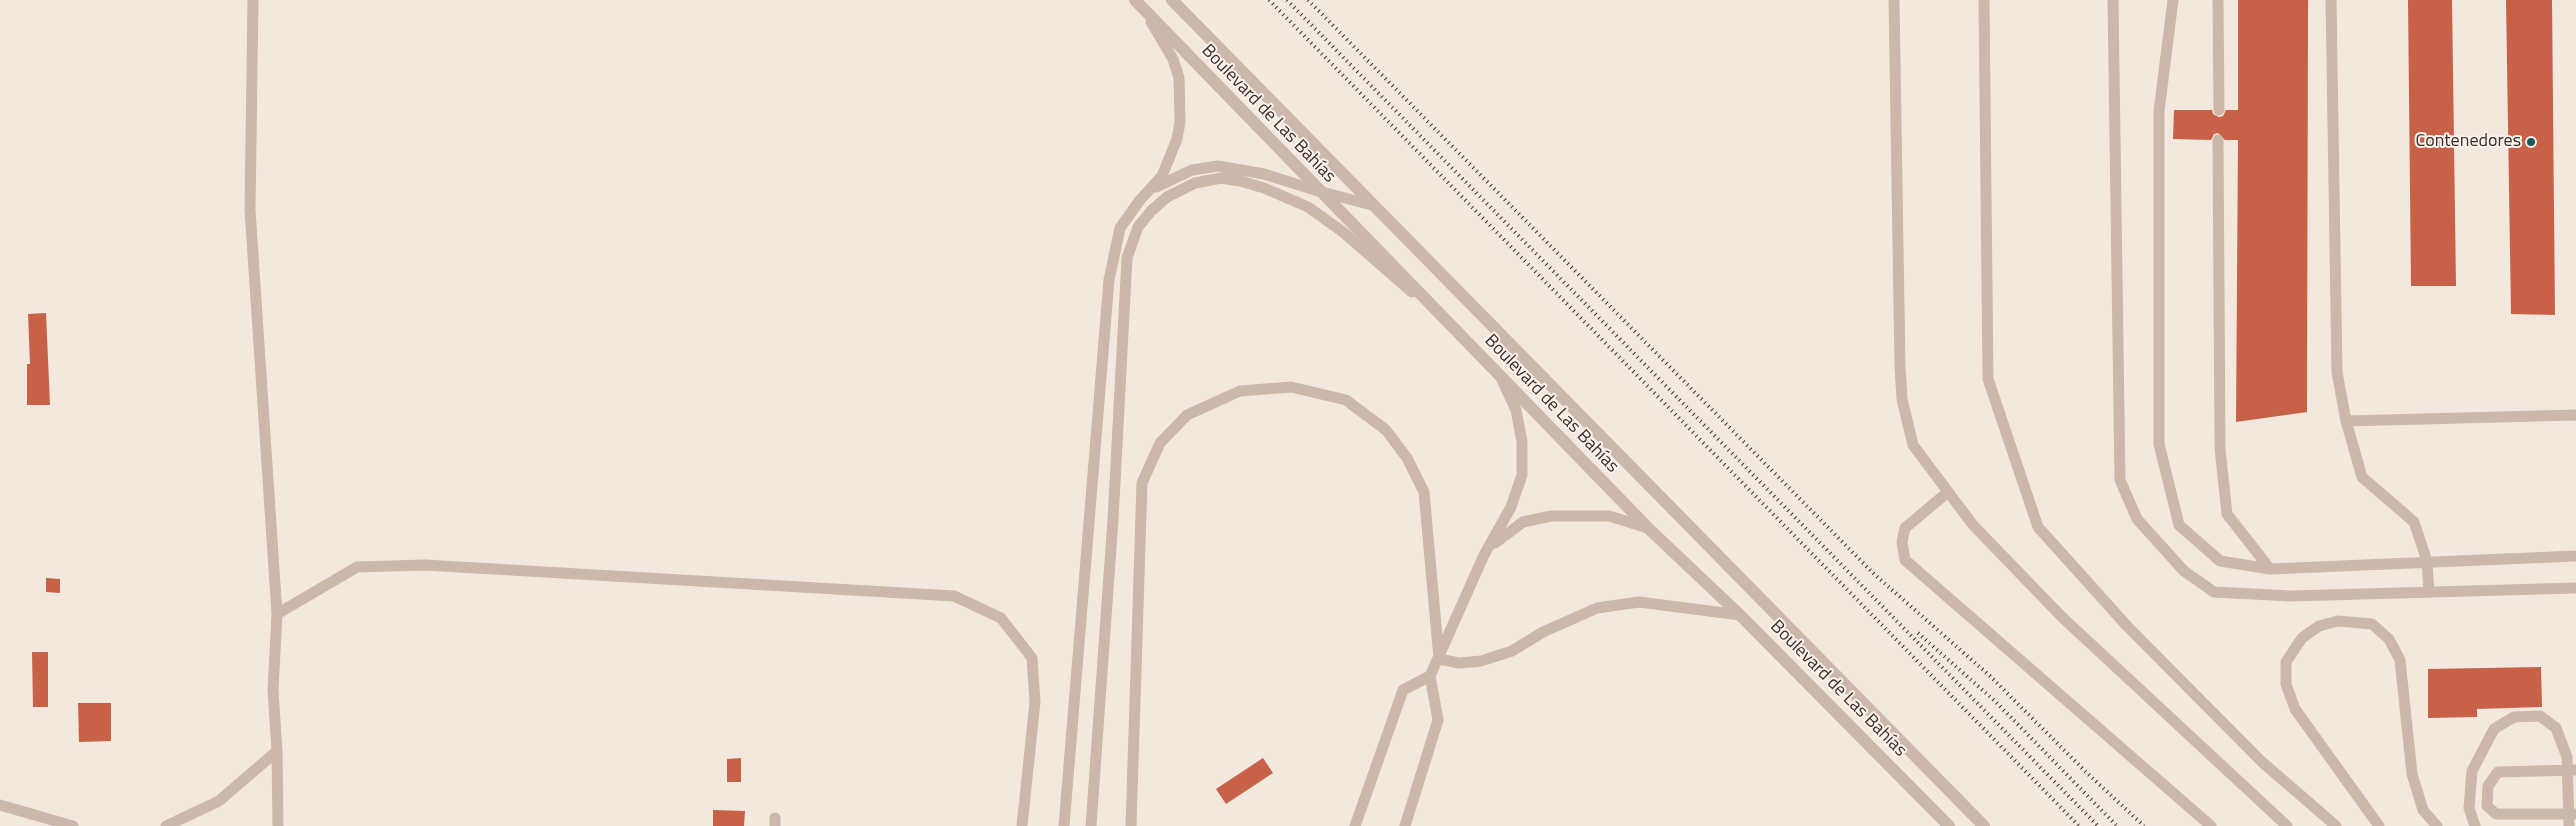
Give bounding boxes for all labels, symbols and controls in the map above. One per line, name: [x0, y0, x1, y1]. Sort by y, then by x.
street label: Boulevard de Las Bahías: [1196, 40, 1340, 188]
place label: Contenedores: [2416, 131, 2521, 153]
marker: Contenedores: [2525, 136, 2537, 148]
street label: Boulevard de Las Bahías: [1479, 330, 1623, 478]
street label: Boulevard de Las Bahías: [1765, 616, 1911, 762]

